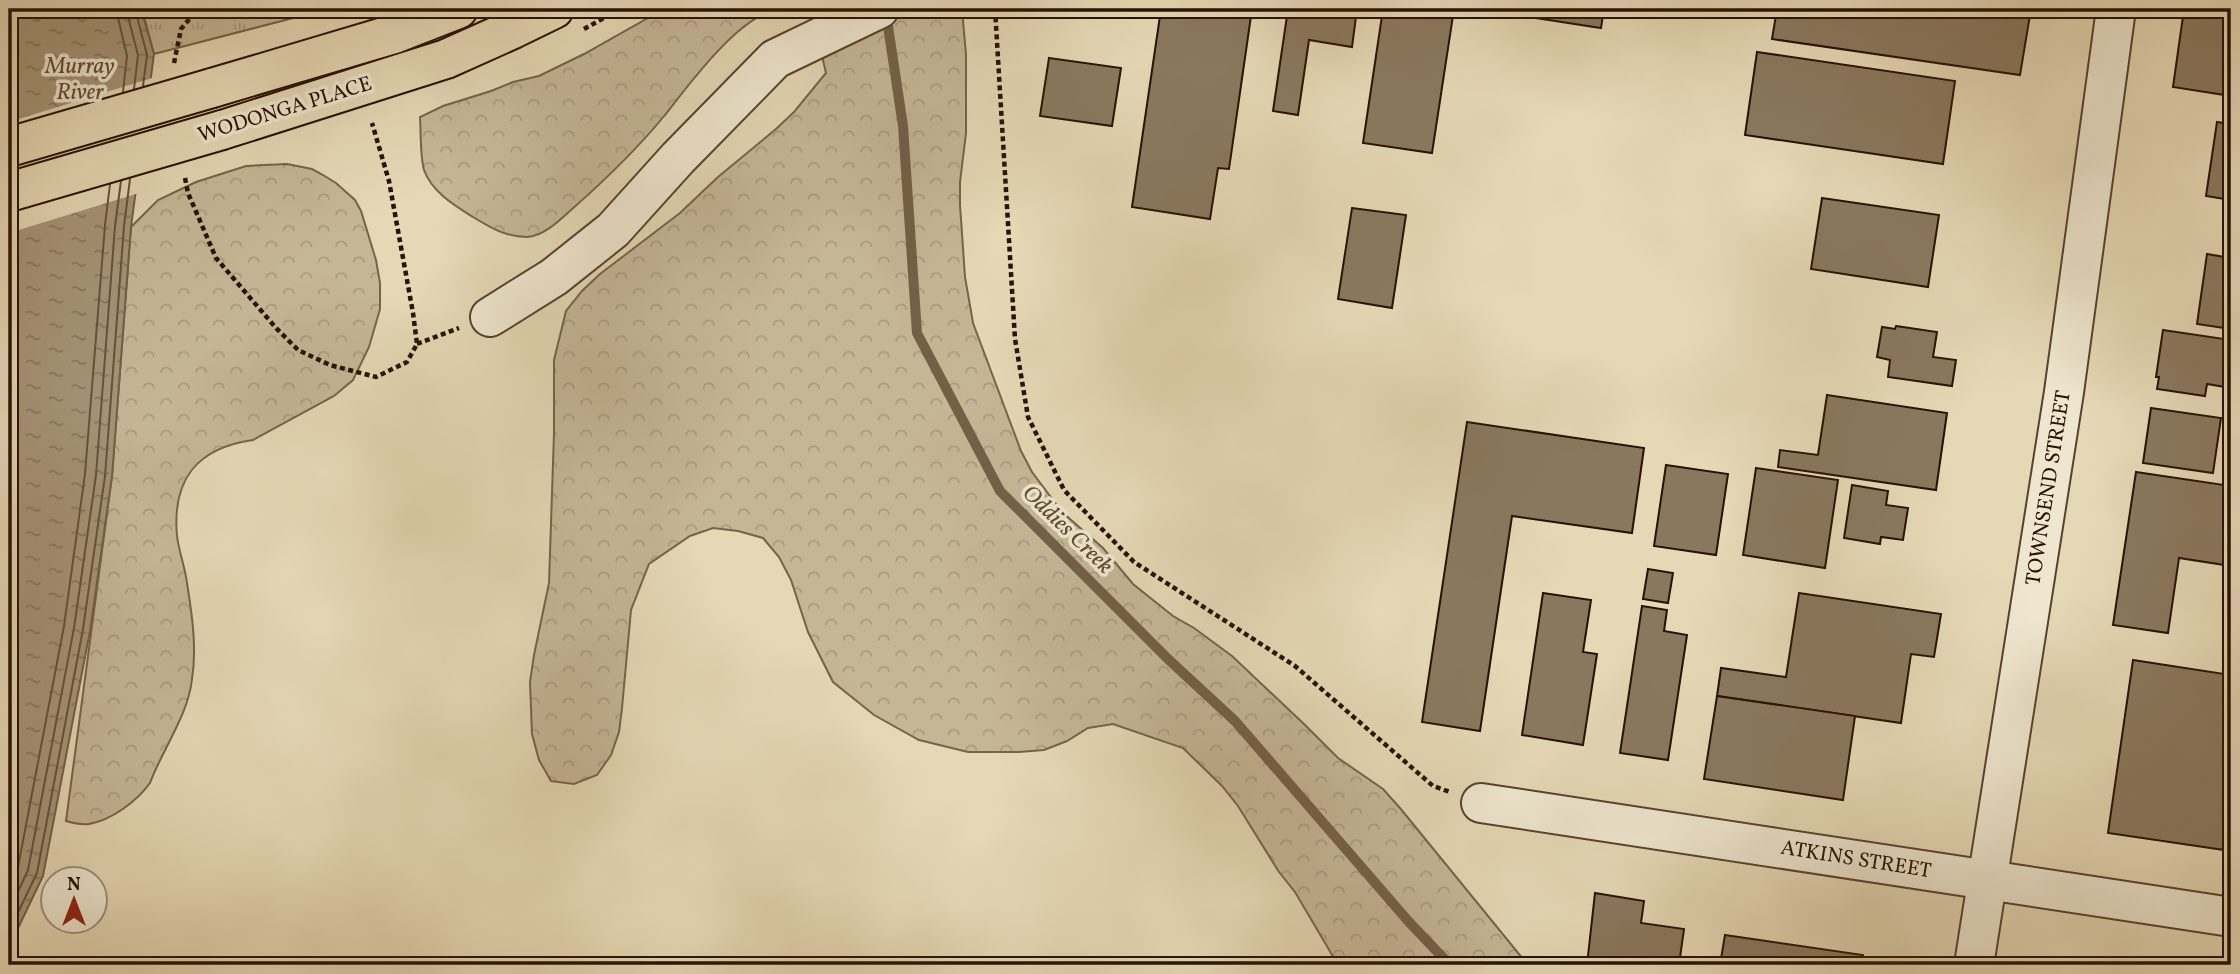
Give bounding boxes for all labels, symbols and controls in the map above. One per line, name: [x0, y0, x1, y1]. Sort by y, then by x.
water label: Murray River: [44, 51, 115, 109]
street label: WODONGA PLACE: [194, 70, 376, 150]
street label: TOWNSEND STREET: [2019, 388, 2079, 588]
water label: Oddies Creek: [1014, 478, 1120, 582]
street label: ATKINS STREET: [1779, 834, 1933, 886]
north arrow: [38, 866, 108, 936]
text: N: [67, 872, 81, 898]

